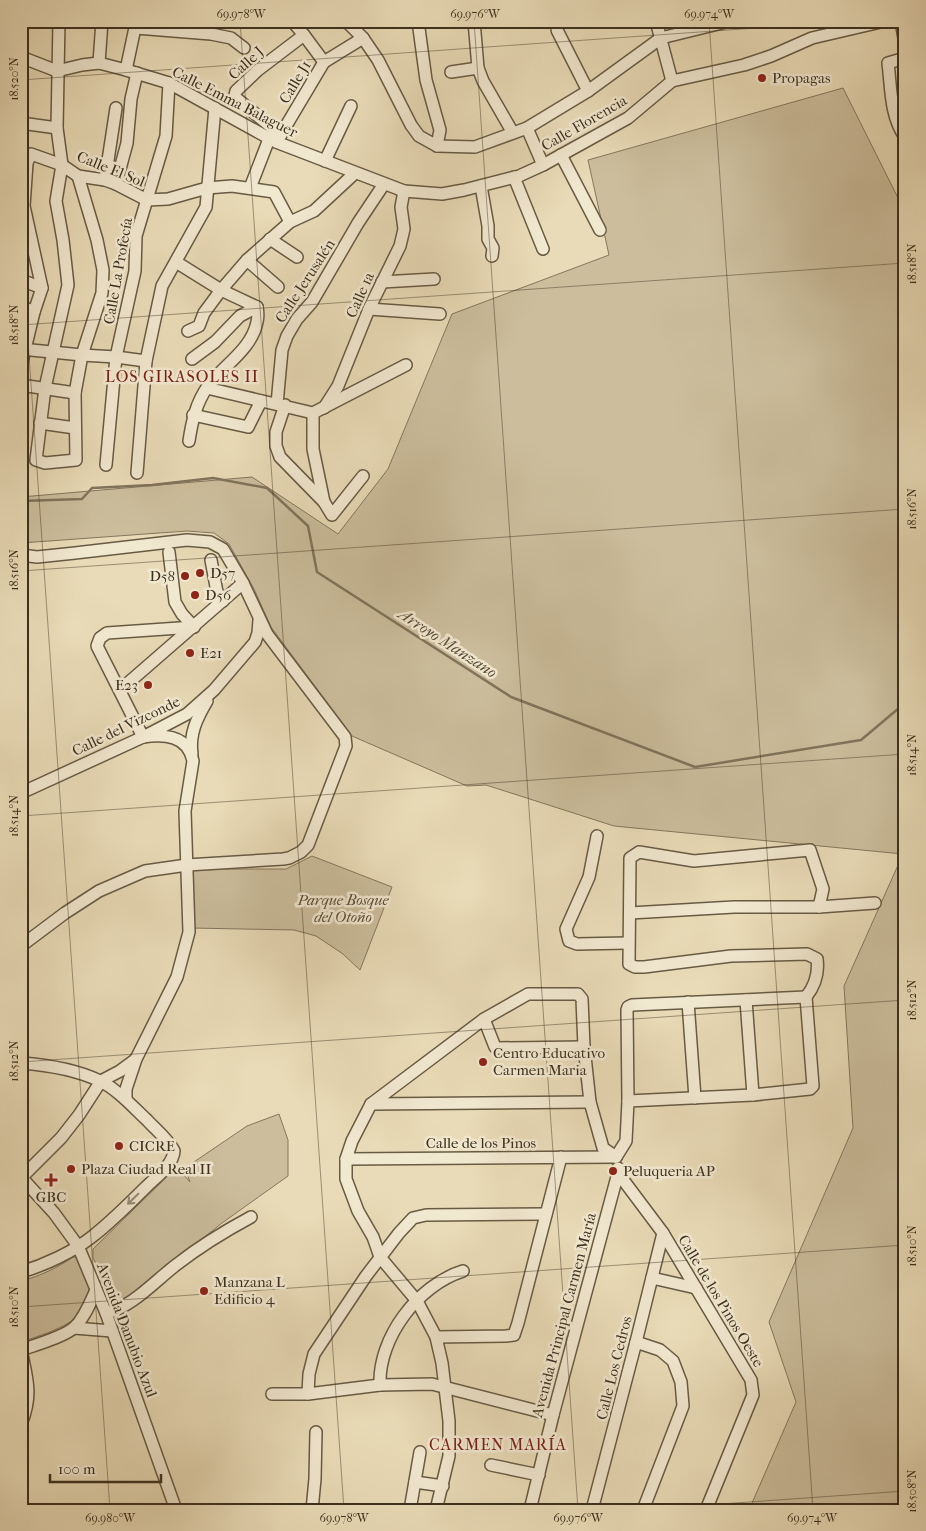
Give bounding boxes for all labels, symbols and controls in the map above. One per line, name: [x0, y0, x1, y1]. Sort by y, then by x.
text: 69.978°W: [216, 7, 267, 21]
text: 69.976°W: [450, 7, 501, 21]
text: 69.974°W: [684, 7, 735, 21]
street label: Calle J: [225, 42, 268, 84]
text: 18.520°N: [7, 57, 21, 101]
street label: Calle J1: [275, 57, 315, 107]
street label: Calle Emma Balaguer: [169, 63, 301, 142]
place label: Propagas: [772, 69, 831, 87]
marker: Propagas: [756, 72, 768, 84]
street label: Calle Florencia: [538, 91, 631, 155]
street label: Calle El Sol: [74, 147, 148, 191]
street label: Calle La Profecía: [100, 215, 136, 326]
street label: Calle Jerusalén: [271, 236, 339, 326]
text: 18.518°N: [905, 243, 919, 285]
street label: Calle 1a: [342, 268, 378, 321]
text: 18.518°N: [7, 304, 21, 346]
district label: LOS GIRASOLES II: [105, 367, 259, 386]
text: 18.516°N: [905, 488, 919, 530]
text: 18.516°N: [7, 549, 21, 591]
place label: D57: [210, 564, 235, 582]
place label: D58: [150, 567, 175, 585]
marker: D57: [194, 567, 206, 579]
marker: D58: [179, 570, 191, 582]
place label: D56: [205, 586, 232, 604]
marker: D56: [189, 589, 201, 601]
water label: Arroyo Manzano: [394, 603, 501, 682]
place label: E21: [200, 644, 222, 662]
marker: E21: [184, 647, 196, 659]
place label: E23: [115, 676, 138, 694]
marker: E23: [142, 679, 154, 691]
street label: Calle del Vizconde: [69, 692, 183, 760]
text: 18.514°N: [905, 734, 919, 776]
text: 18.514°N: [7, 795, 21, 837]
park label: Parque Bosque del Otoño: [296, 891, 390, 926]
text: 18.512°N: [905, 979, 919, 1021]
text: 18.512°N: [7, 1040, 21, 1082]
place label: Centro Educativo Carmen Maria: [493, 1044, 606, 1079]
marker: Centro Educativo Carmen Maria: [477, 1056, 489, 1068]
street label: Calle de los Pinos: [426, 1134, 537, 1152]
place label: CICRE: [129, 1137, 175, 1155]
marker: CICRE: [113, 1140, 125, 1152]
place label: Plaza Ciudad Real II: [81, 1160, 211, 1178]
place label: Peluqueria AP: [623, 1162, 715, 1180]
marker: Plaza Ciudad Real II: [65, 1163, 77, 1175]
marker: Peluqueria AP: [607, 1165, 619, 1177]
marker: GBC: [45, 1174, 57, 1186]
place label: GBC: [36, 1188, 66, 1206]
one-way arrow: [127, 1193, 139, 1206]
street label: Avenida Principal Carmen María: [528, 1210, 600, 1420]
text: 18.510°N: [905, 1225, 919, 1267]
street label: Calle de los Pinos Oeste: [674, 1232, 768, 1371]
street label: Avenida Danubio Azul: [93, 1259, 161, 1400]
place label: Manzana L Edificio 4: [214, 1273, 285, 1308]
marker: Manzana L Edificio 4: [198, 1285, 210, 1297]
text: 18.510°N: [7, 1286, 21, 1328]
street label: Calle Los Cedros: [592, 1314, 636, 1422]
district label: CARMEN MARÍA: [429, 1434, 567, 1454]
scale bar: [50, 1451, 161, 1483]
text: 100 m: [58, 1460, 96, 1478]
text: 18.508°N: [905, 1469, 919, 1513]
text: 69.980°W: [85, 1511, 136, 1525]
text: 69.978°W: [319, 1511, 370, 1525]
text: 69.976°W: [553, 1511, 604, 1525]
text: 69.974°W: [787, 1511, 838, 1525]

